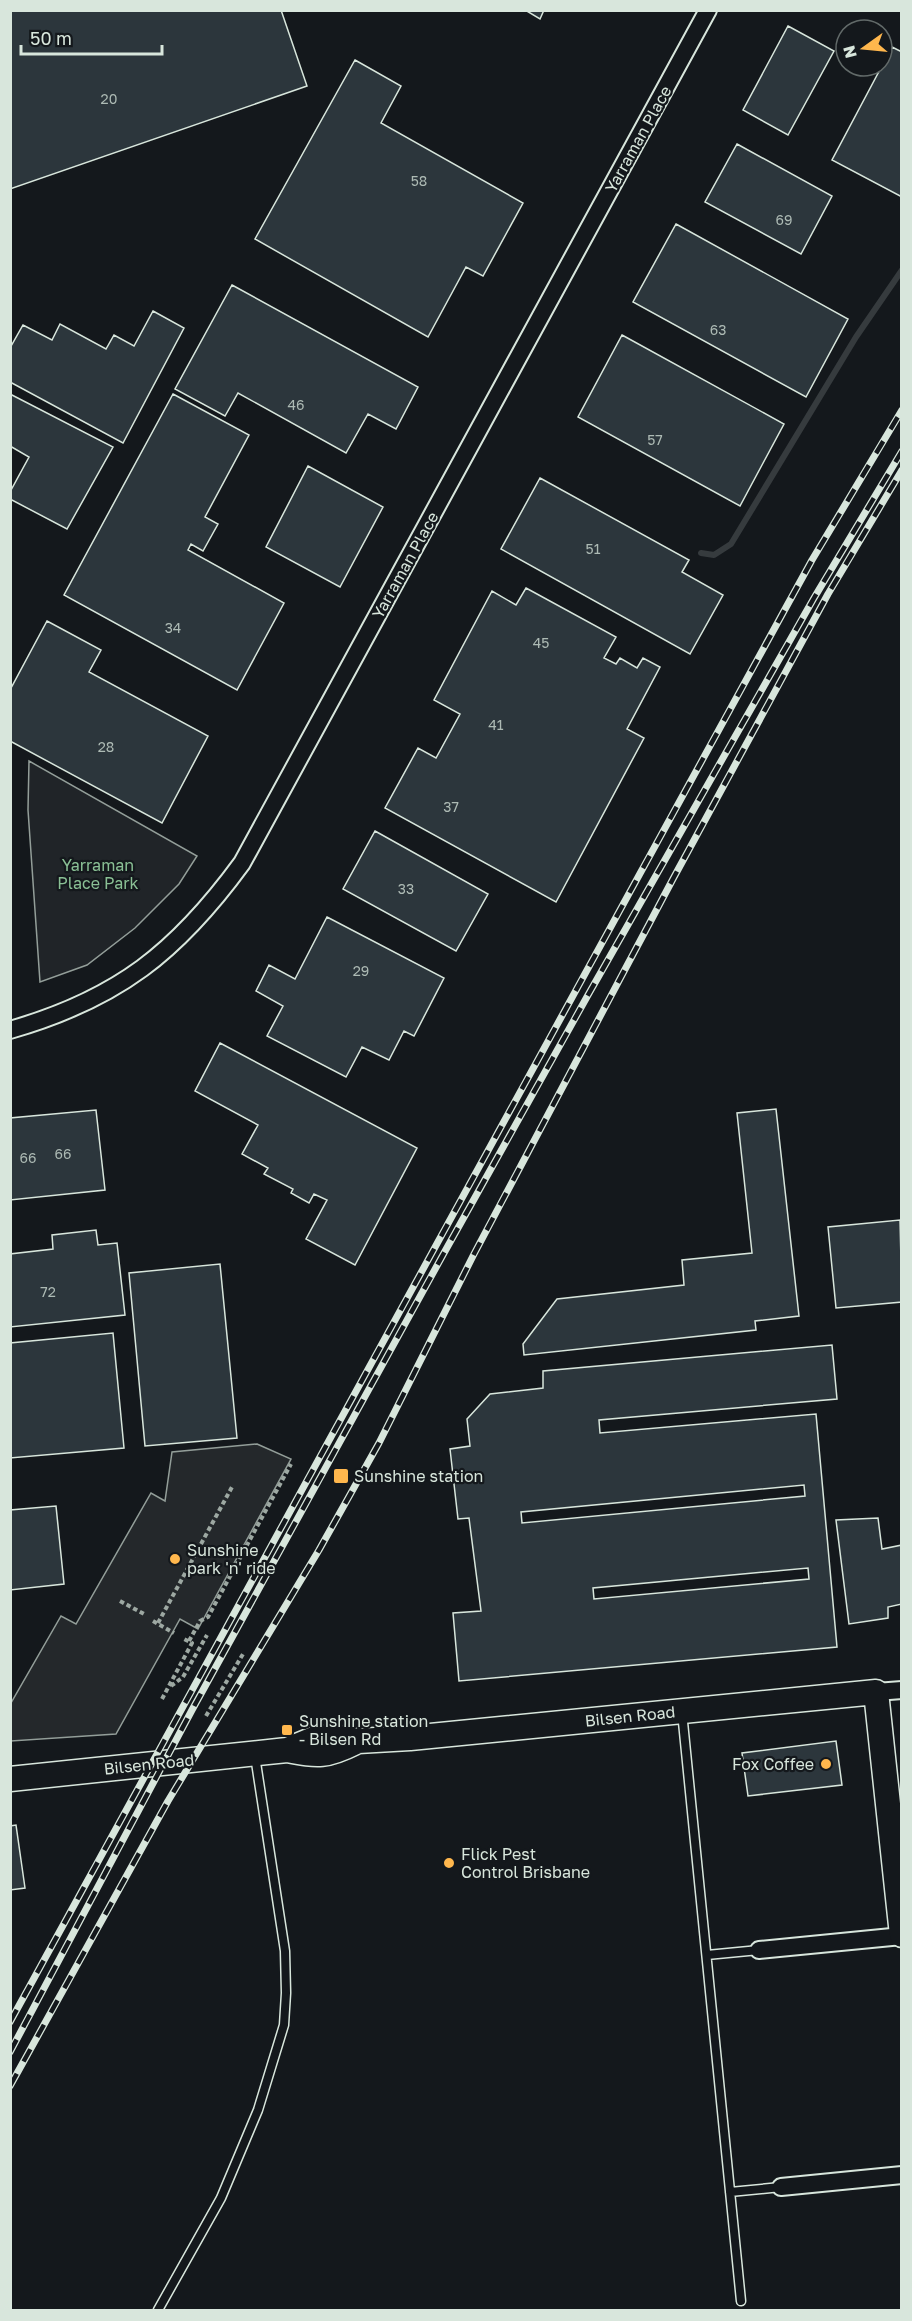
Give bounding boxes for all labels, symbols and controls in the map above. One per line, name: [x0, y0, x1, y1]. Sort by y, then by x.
scale bar: [21, 18, 162, 56]
north arrow: [834, 18, 894, 78]
text: 50 m: [30, 27, 72, 49]
text: N: [838, 43, 861, 60]
street label: Yarraman Place: [600, 82, 676, 196]
house number: 20: [101, 90, 117, 107]
house number: 58: [411, 172, 427, 189]
house number: 69: [776, 211, 792, 228]
house number: 63: [710, 321, 726, 338]
house number: 46: [287, 396, 305, 413]
house number: 57: [647, 431, 663, 448]
street label: Yarraman Place: [367, 508, 443, 622]
house number: 51: [586, 540, 601, 557]
house number: 34: [165, 619, 181, 636]
house number: 45: [533, 634, 549, 651]
house number: 41: [488, 716, 504, 733]
house number: 28: [98, 738, 114, 755]
house number: 37: [443, 798, 459, 815]
park label: Yarraman Place Park: [57, 855, 139, 893]
house number: 33: [398, 880, 414, 897]
house number: 29: [353, 962, 369, 979]
house number: 66: [55, 1145, 71, 1162]
house number: 66: [20, 1149, 36, 1166]
house number: 72: [40, 1283, 56, 1300]
place label: Sunshine station: [354, 1466, 483, 1486]
marker: Sunshine station: [332, 1467, 350, 1485]
place label: Sunshine park 'n' ride: [187, 1540, 276, 1578]
marker: Sunshine park 'n' ride: [168, 1552, 182, 1566]
street label: Bilsen Road: [584, 1701, 676, 1731]
place label: Sunshine station - Bilsen Rd: [299, 1711, 428, 1749]
marker: Sunshine station - Bilsen Rd: [280, 1723, 294, 1737]
street label: Bilsen Road: [103, 1749, 195, 1779]
place label: Fox Coffee: [732, 1754, 814, 1774]
marker: Fox Coffee: [819, 1757, 833, 1771]
place label: Flick Pest Control Brisbane: [461, 1844, 590, 1882]
marker: Flick Pest Control Brisbane: [442, 1856, 456, 1870]

